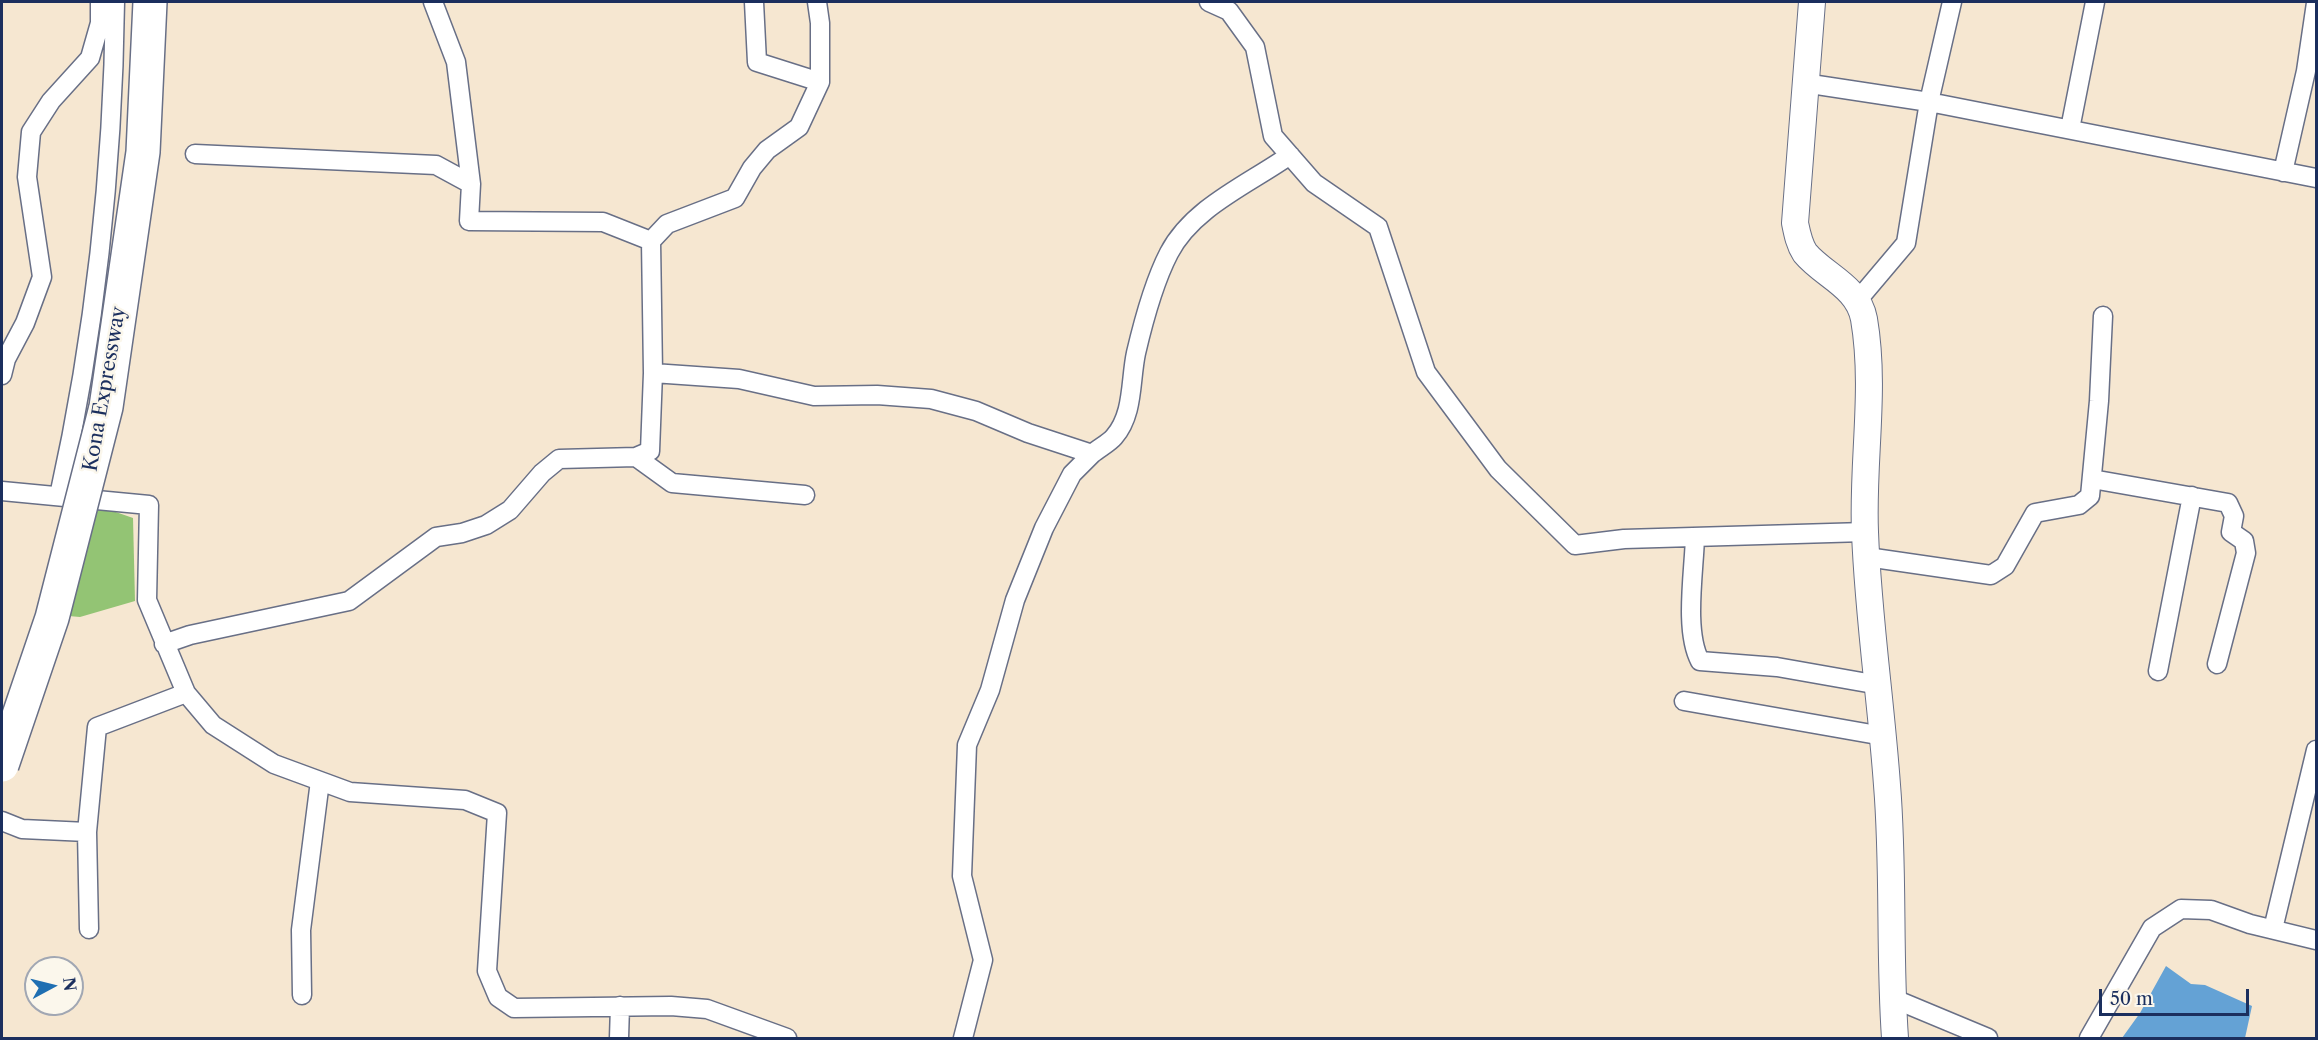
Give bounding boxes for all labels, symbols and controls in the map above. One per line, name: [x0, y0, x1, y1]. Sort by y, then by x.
street label: Kona Expressway: [79, 305, 131, 473]
north arrow: [24, 956, 84, 1016]
text: N: [59, 976, 81, 992]
scale bar: [2102, 977, 2252, 1015]
text: 50 m: [2110, 988, 2153, 1010]

